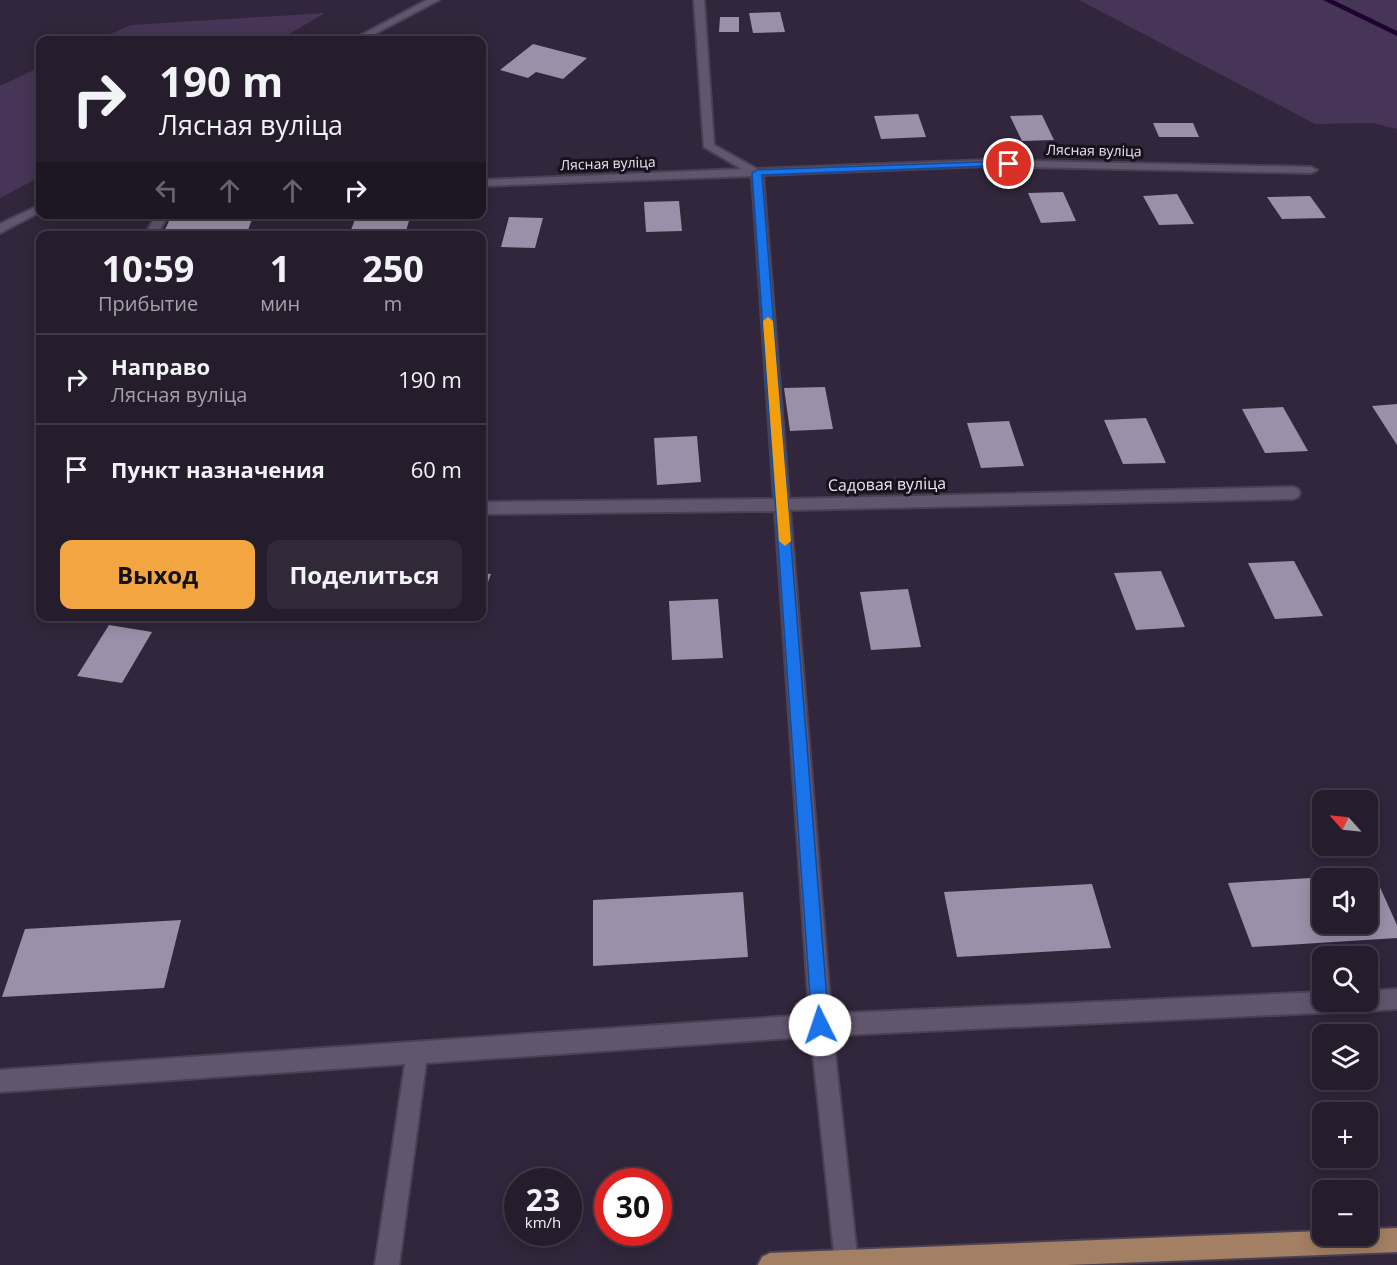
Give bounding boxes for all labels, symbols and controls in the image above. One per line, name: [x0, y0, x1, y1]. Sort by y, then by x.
text: 190 m: [159, 52, 283, 109]
icon: right: [60, 60, 138, 138]
text: Лясная вуліца: [159, 106, 343, 143]
pin: [983, 138, 1034, 189]
street label: Лясная вуліца: [1046, 140, 1142, 160]
icon: arrive: [992, 147, 1025, 180]
street label: Лясная вуліца: [560, 152, 656, 174]
icon: left: [150, 174, 183, 207]
icon: ahead: [213, 174, 246, 207]
icon: ahead: [276, 174, 309, 207]
icon: right: [339, 174, 372, 207]
text: 10:59: [102, 244, 194, 293]
text: 1: [270, 244, 290, 293]
text: 250: [362, 244, 424, 293]
text: Прибытие: [98, 290, 198, 317]
text: мин: [260, 290, 300, 317]
text: m: [384, 290, 402, 317]
text: Направо: [111, 351, 210, 381]
icon: right: [60, 363, 93, 396]
text: 190 m: [398, 364, 462, 394]
text: Лясная вуліца: [111, 381, 247, 408]
icon: arrive: [60, 453, 93, 486]
text: Пункт назначения: [111, 454, 325, 484]
text: 60 m: [411, 454, 462, 484]
street label: Садовая вуліца: [828, 472, 946, 496]
button: Выход: [60, 540, 255, 609]
button: Поделиться: [267, 540, 462, 609]
north arrow: [1312, 790, 1378, 856]
map controls: [1312, 790, 1378, 1246]
button: sound: [1312, 868, 1378, 934]
button: search: [1312, 946, 1378, 1012]
position arrow: [788, 993, 852, 1057]
button: layers: [1312, 1024, 1378, 1090]
button: +: [1312, 1102, 1378, 1168]
speed limit sign: 30: [594, 1168, 672, 1246]
text: 23: [526, 1179, 560, 1220]
button: −: [1312, 1180, 1378, 1246]
text: km/h: [525, 1212, 561, 1232]

